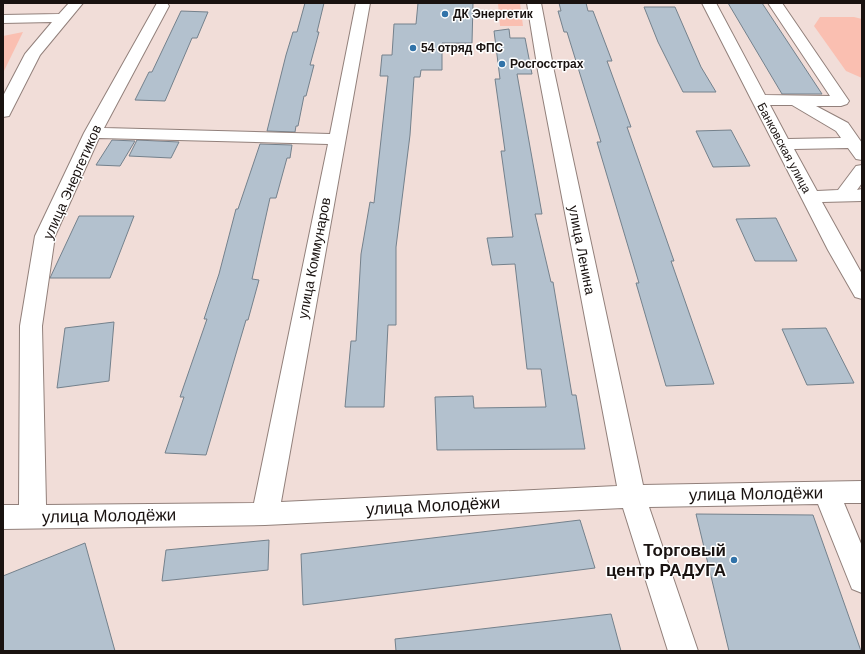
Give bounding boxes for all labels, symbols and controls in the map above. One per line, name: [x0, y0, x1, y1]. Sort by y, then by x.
place label: ДК Энергетик: [453, 7, 534, 21]
marker: ДК Энергетик: [440, 9, 450, 19]
place label: 54 отряд ФПС: [421, 41, 504, 55]
marker: 54 отряд ФПС: [408, 43, 418, 53]
place label: Росгосстрах: [510, 57, 584, 71]
marker: Росгосстрах: [497, 59, 507, 69]
street label: Банковская улица: [754, 100, 814, 196]
street label: улица Энергетиков: [40, 122, 104, 242]
street label: улица Коммунаров: [294, 196, 334, 320]
street label: улица Ленина: [566, 204, 599, 296]
street label: улица Молодёжи: [689, 483, 823, 505]
street label: улица Молодёжи: [365, 493, 501, 519]
street label: улица Молодёжи: [42, 505, 176, 527]
place label: Торговый центр РАДУГА: [606, 541, 726, 580]
marker: Торговый центр РАДУГА: [729, 555, 739, 565]

